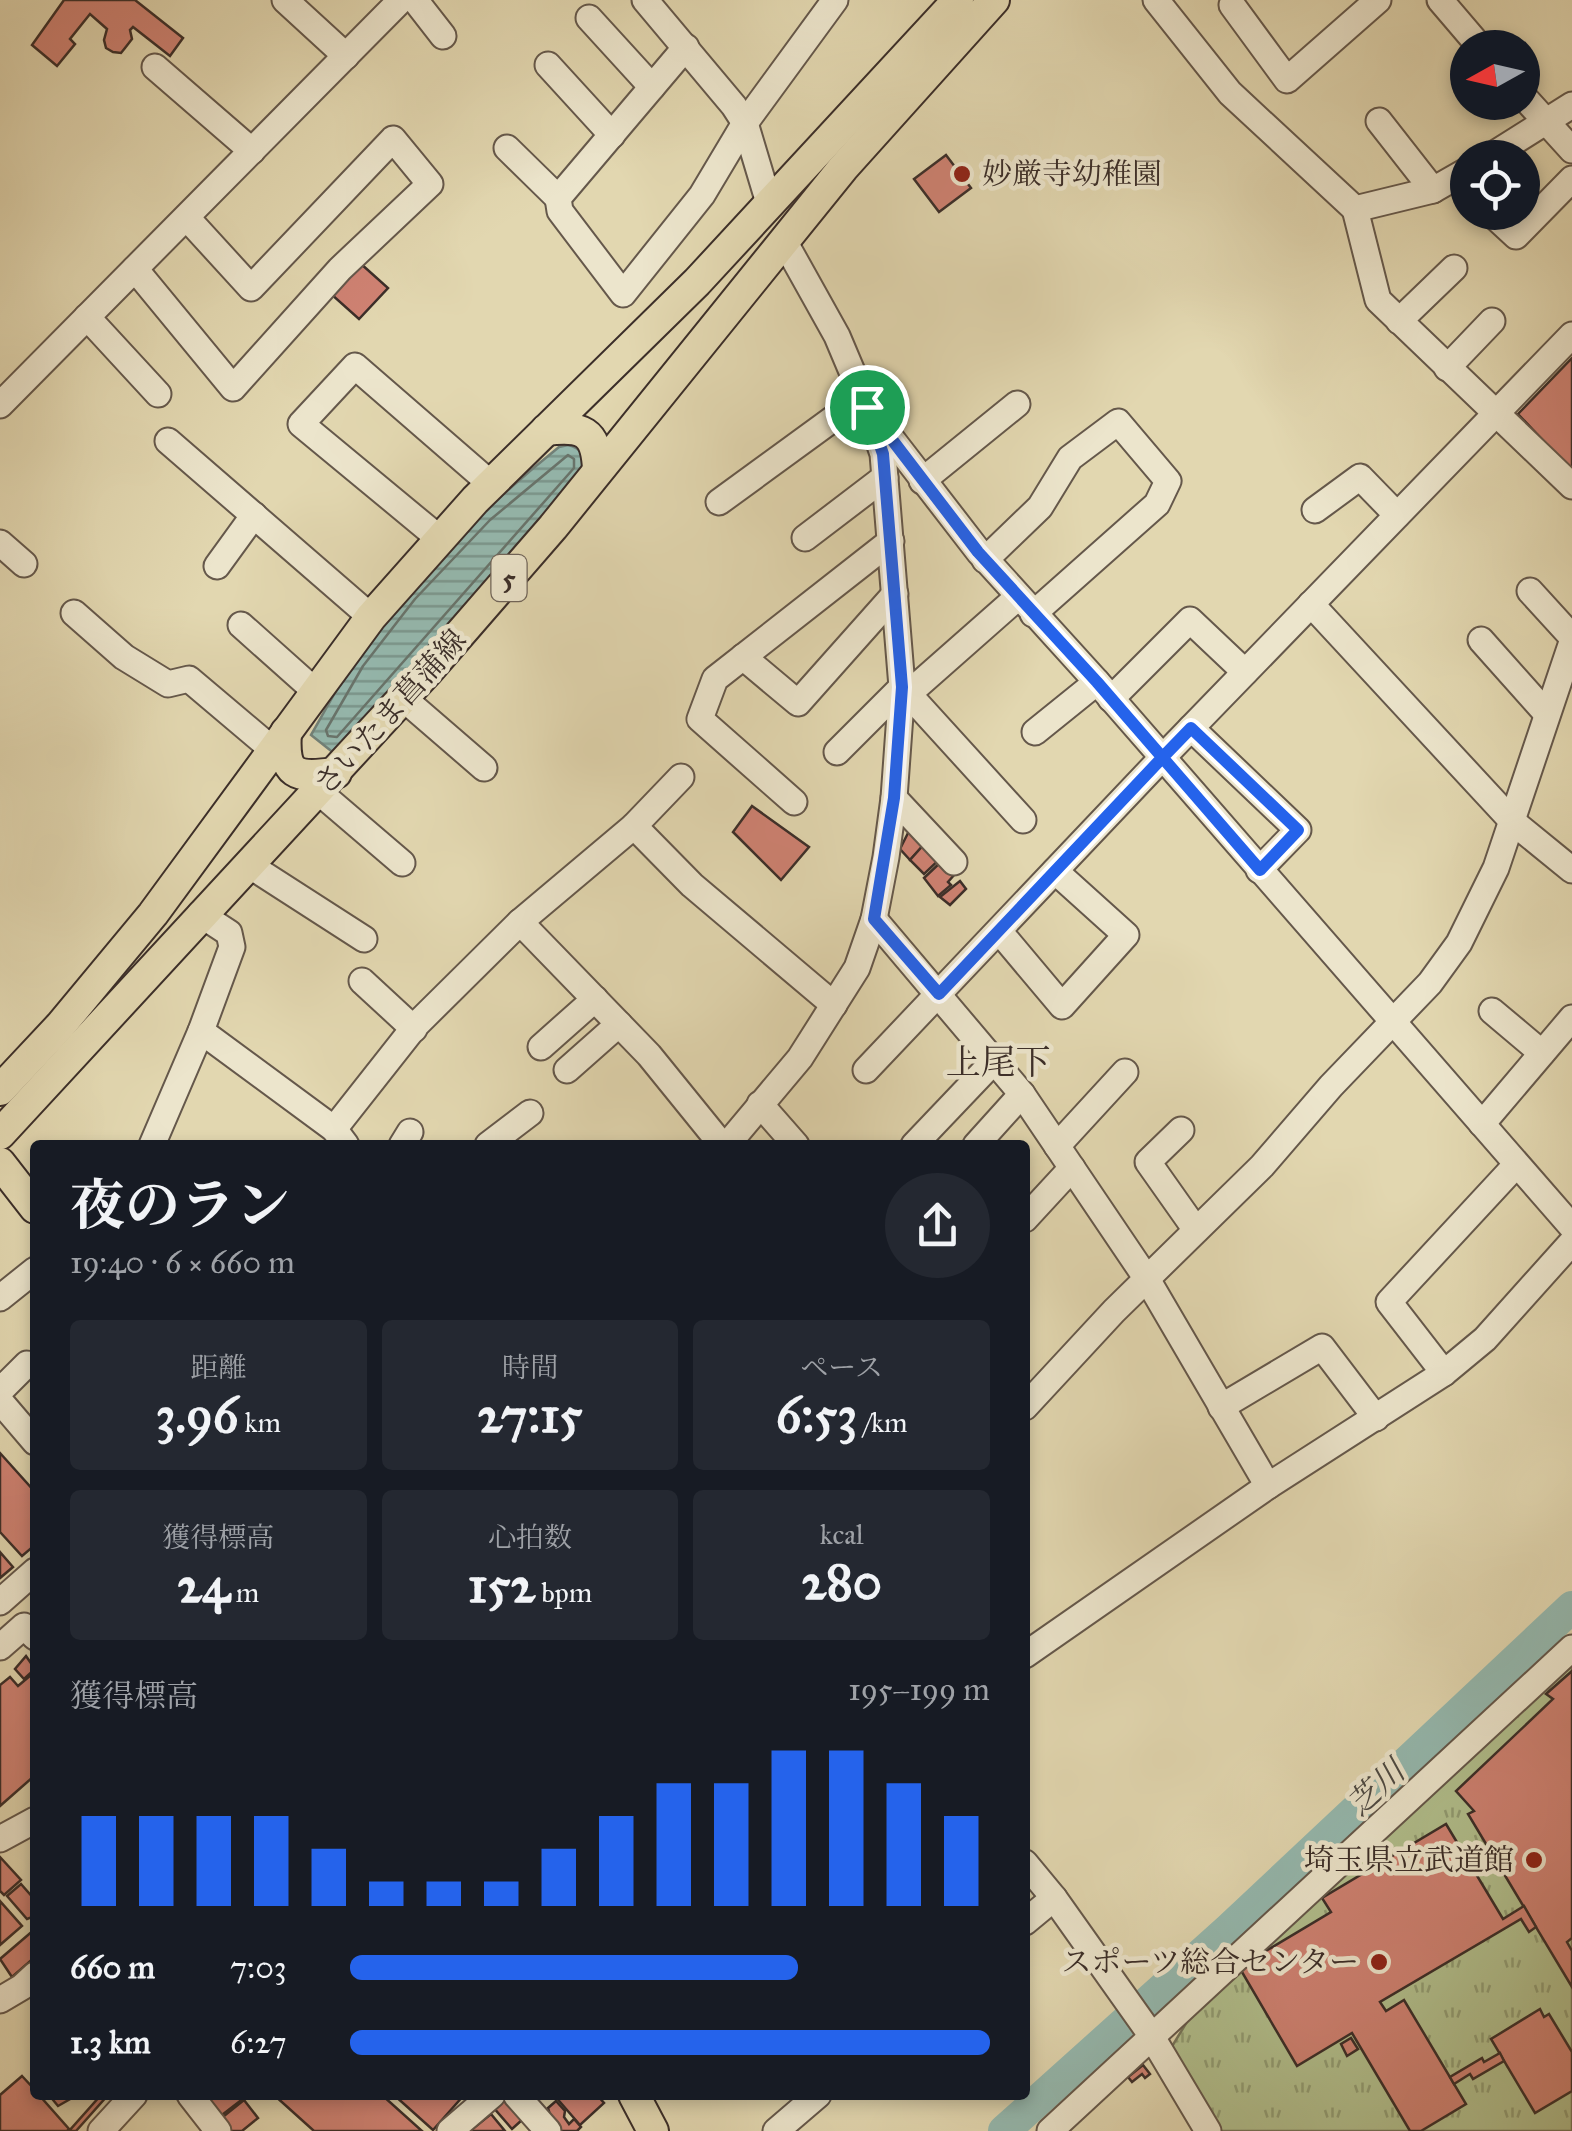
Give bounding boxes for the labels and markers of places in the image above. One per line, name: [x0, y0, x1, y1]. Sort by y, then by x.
place label: 妙厳寺幼稚園: [982, 156, 1162, 192]
marker: 妙厳寺幼稚園: [951, 163, 973, 185]
pin: [825, 365, 910, 450]
place label: 埼玉県立武道館: [1304, 1842, 1514, 1878]
marker: 埼玉県立武道館: [1523, 1849, 1545, 1871]
place label: スポーツ総合センター: [1061, 1944, 1359, 1980]
marker: スポーツ総合センター: [1368, 1951, 1390, 1973]

